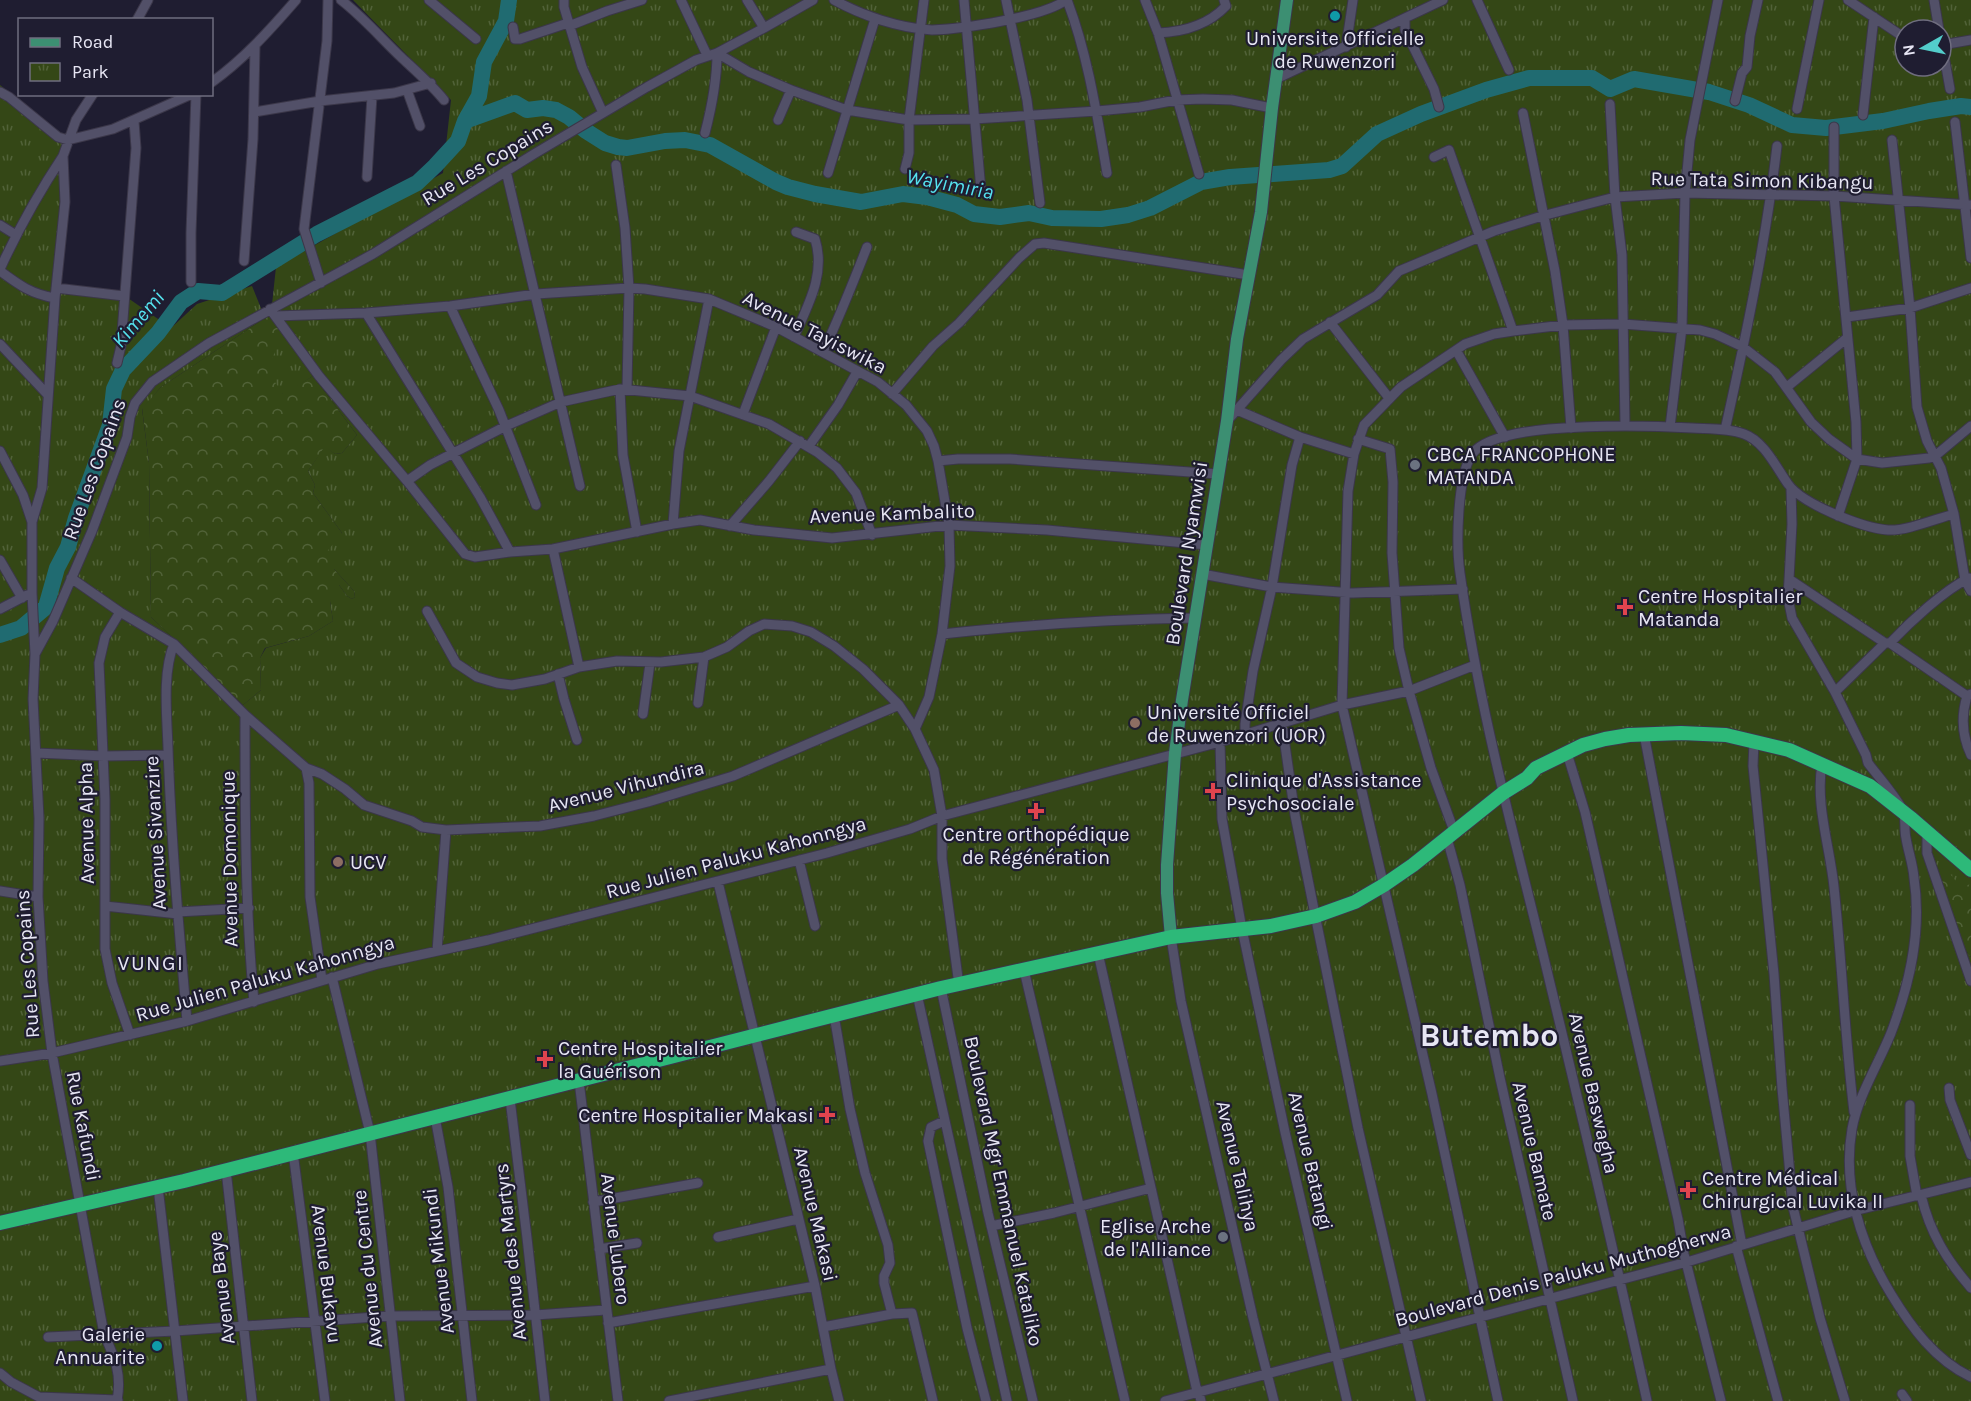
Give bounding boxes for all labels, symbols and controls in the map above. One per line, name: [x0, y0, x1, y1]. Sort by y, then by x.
marker: Universite Officielle de Ruwenzori: [1328, 9, 1342, 23]
legend: [18, 18, 213, 96]
north arrow: [1893, 18, 1953, 78]
place label: Universite Officielle de Ruwenzori: [1246, 27, 1424, 73]
text: Road: [72, 31, 113, 53]
text: N: [1898, 43, 1919, 57]
text: Park: [72, 61, 109, 83]
street label: Rue Les Copains: [418, 114, 557, 211]
water label: Wayimiria: [904, 164, 996, 204]
street label: Rue Tata Simon Kibangu: [1650, 167, 1874, 194]
water label: Kimemi: [107, 285, 170, 352]
street label: Avenue Tayiswika: [739, 286, 891, 379]
street label: Rue Les Copains: [58, 395, 131, 543]
place label: CBCA FRANCOPHONE MATANDA: [1427, 443, 1616, 489]
marker: CBCA FRANCOPHONE MATANDA: [1408, 458, 1422, 472]
street label: Boulevard Nyamwisi: [1161, 459, 1212, 647]
street label: Avenue Kambalito: [809, 499, 975, 528]
place label: Centre Hospitalier Matanda: [1638, 585, 1803, 631]
marker: Centre Hospitalier Matanda: [1616, 598, 1634, 616]
place label: Université Officiel de Ruwenzori (UOR): [1147, 701, 1326, 747]
marker: Université Officiel de Ruwenzori (UOR): [1128, 716, 1142, 730]
street label: Avenue Sivanzire: [140, 755, 171, 911]
street label: Avenue Vihundira: [546, 756, 707, 817]
street label: Avenue Alpha: [74, 762, 99, 884]
place label: Clinique d'Assistance Psychosociale: [1226, 769, 1421, 815]
street label: Avenue Domonique: [216, 771, 243, 947]
marker: Clinique d'Assistance Psychosociale: [1204, 782, 1222, 800]
marker: Centre orthopédique de Régénération: [1027, 802, 1045, 820]
street label: Rue Julien Paluku Kahonngya: [604, 812, 869, 903]
place label: Centre orthopédique de Régénération: [943, 823, 1129, 869]
place label: UCV: [350, 851, 387, 874]
marker: UCV: [331, 855, 345, 869]
street label: Rue Les Copains: [11, 889, 44, 1039]
street label: Rue Julien Paluku Kahonngya: [133, 930, 397, 1027]
district label: VUNGI: [118, 951, 184, 975]
street label: Avenue Baswagha: [1564, 1010, 1623, 1176]
district label: Butembo: [1420, 1017, 1558, 1054]
street label: Boulevard Mgr Emmanuel Kataliko: [959, 1034, 1048, 1348]
place label: Centre Hospitalier la Guérison: [558, 1037, 723, 1083]
marker: Centre Hospitalier la Guérison: [536, 1050, 554, 1068]
street label: Rue Kafundi: [62, 1069, 105, 1183]
street label: Avenue Bamate: [1507, 1080, 1562, 1223]
street label: Avenue Batangi: [1283, 1089, 1338, 1233]
street label: Avenue Talihya: [1211, 1098, 1264, 1234]
place label: Centre Hospitalier Makasi: [578, 1104, 814, 1127]
marker: Centre Hospitalier Makasi: [818, 1106, 836, 1124]
street label: Avenue Makasi: [789, 1145, 842, 1284]
street label: Avenue des Martyrs: [490, 1162, 531, 1342]
place label: Centre Médical Chirurgical Luvika II: [1702, 1167, 1883, 1213]
street label: Avenue Lubero: [596, 1172, 635, 1306]
marker: Centre Médical Chirurgical Luvika II: [1679, 1181, 1697, 1199]
street label: Avenue Mikundi: [418, 1187, 459, 1335]
street label: Avenue du Centre: [348, 1189, 387, 1349]
street label: Avenue Bukavu: [307, 1203, 346, 1345]
place label: Eglise Arche de l'Alliance: [1100, 1215, 1211, 1261]
street label: Boulevard Denis Paluku Muthogherwa: [1393, 1219, 1734, 1331]
street label: Avenue Baye: [203, 1230, 240, 1346]
marker: Eglise Arche de l'Alliance: [1216, 1230, 1230, 1244]
place label: Galerie Annuarite: [55, 1323, 145, 1369]
marker: Galerie Annuarite: [150, 1339, 164, 1353]

